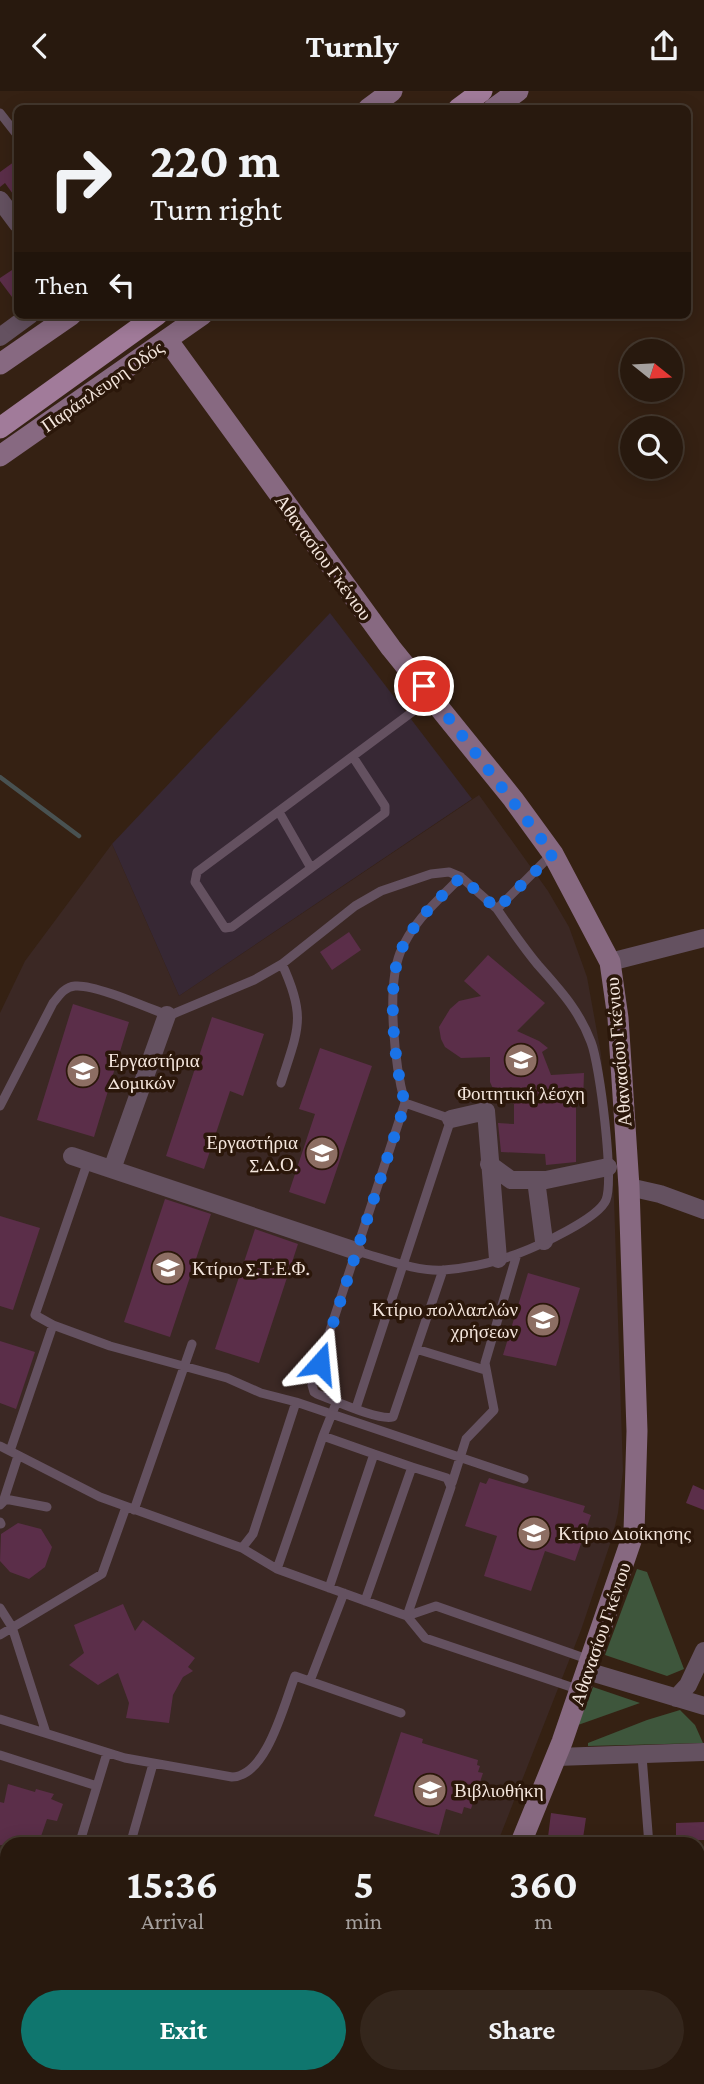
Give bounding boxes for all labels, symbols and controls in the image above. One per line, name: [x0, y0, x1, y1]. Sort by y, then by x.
icon: back: [21, 27, 59, 65]
icon: share: [645, 27, 683, 65]
text: Turnly: [305, 28, 399, 64]
icon: right: [35, 133, 126, 224]
text: 220 m: [150, 133, 280, 188]
text: Turn right: [150, 191, 282, 227]
icon: left: [103, 266, 141, 304]
text: Then: [35, 271, 89, 300]
street label: Παράπλευρη Οδός: [37, 336, 168, 436]
north arrow: [620, 339, 682, 403]
map controls: [620, 339, 683, 479]
button: search: [620, 416, 683, 479]
street label: Αθανασίου Γκένιου: [271, 490, 376, 624]
pin: [394, 656, 454, 716]
icon: arrive: [405, 667, 443, 705]
street label: Αθανασίου Γκένιου: [601, 976, 636, 1128]
school or university icon: Φοιτητική λέσχη: [502, 1041, 540, 1079]
place label: Εργαστήρια Δομικών: [108, 1050, 200, 1093]
school or university icon: Εργαστήρια Δομικών: [64, 1052, 102, 1090]
place label: Φοιτητική λέσχη: [457, 1083, 585, 1104]
place label: Εργαστήρια Σ.Δ.Ο.: [206, 1132, 298, 1175]
school or university icon: Εργαστήρια Σ.Δ.Ο.: [303, 1134, 341, 1172]
school or university icon: Κτίριο Σ.Τ.Ε.Φ.: [149, 1249, 187, 1287]
place label: Κτίριο Σ.Τ.Ε.Φ.: [192, 1258, 310, 1279]
place label: Κτίριο πολλαπλών χρήσεων: [372, 1299, 518, 1342]
school or university icon: Κτίριο πολλαπλών χρήσεων: [524, 1301, 562, 1339]
position arrow: [283, 1326, 357, 1400]
school or university icon: Κτίριο Διοίκησης: [515, 1514, 553, 1552]
place label: Κτίριο Διοίκησης: [558, 1523, 691, 1544]
street label: Αθανασίου Γκένιου: [566, 1560, 635, 1709]
school or university icon: Βιβλιοθήκη: [411, 1771, 449, 1809]
place label: Βιβλιοθήκη: [454, 1780, 544, 1801]
text: 15:36: [127, 1860, 218, 1907]
text: 5: [353, 1860, 374, 1907]
text: 360: [509, 1860, 578, 1907]
text: Arrival: [141, 1908, 204, 1934]
text: min: [345, 1908, 382, 1934]
text: m: [534, 1908, 553, 1934]
button: Exit: [21, 1990, 346, 2070]
button: Share: [360, 1990, 684, 2070]

